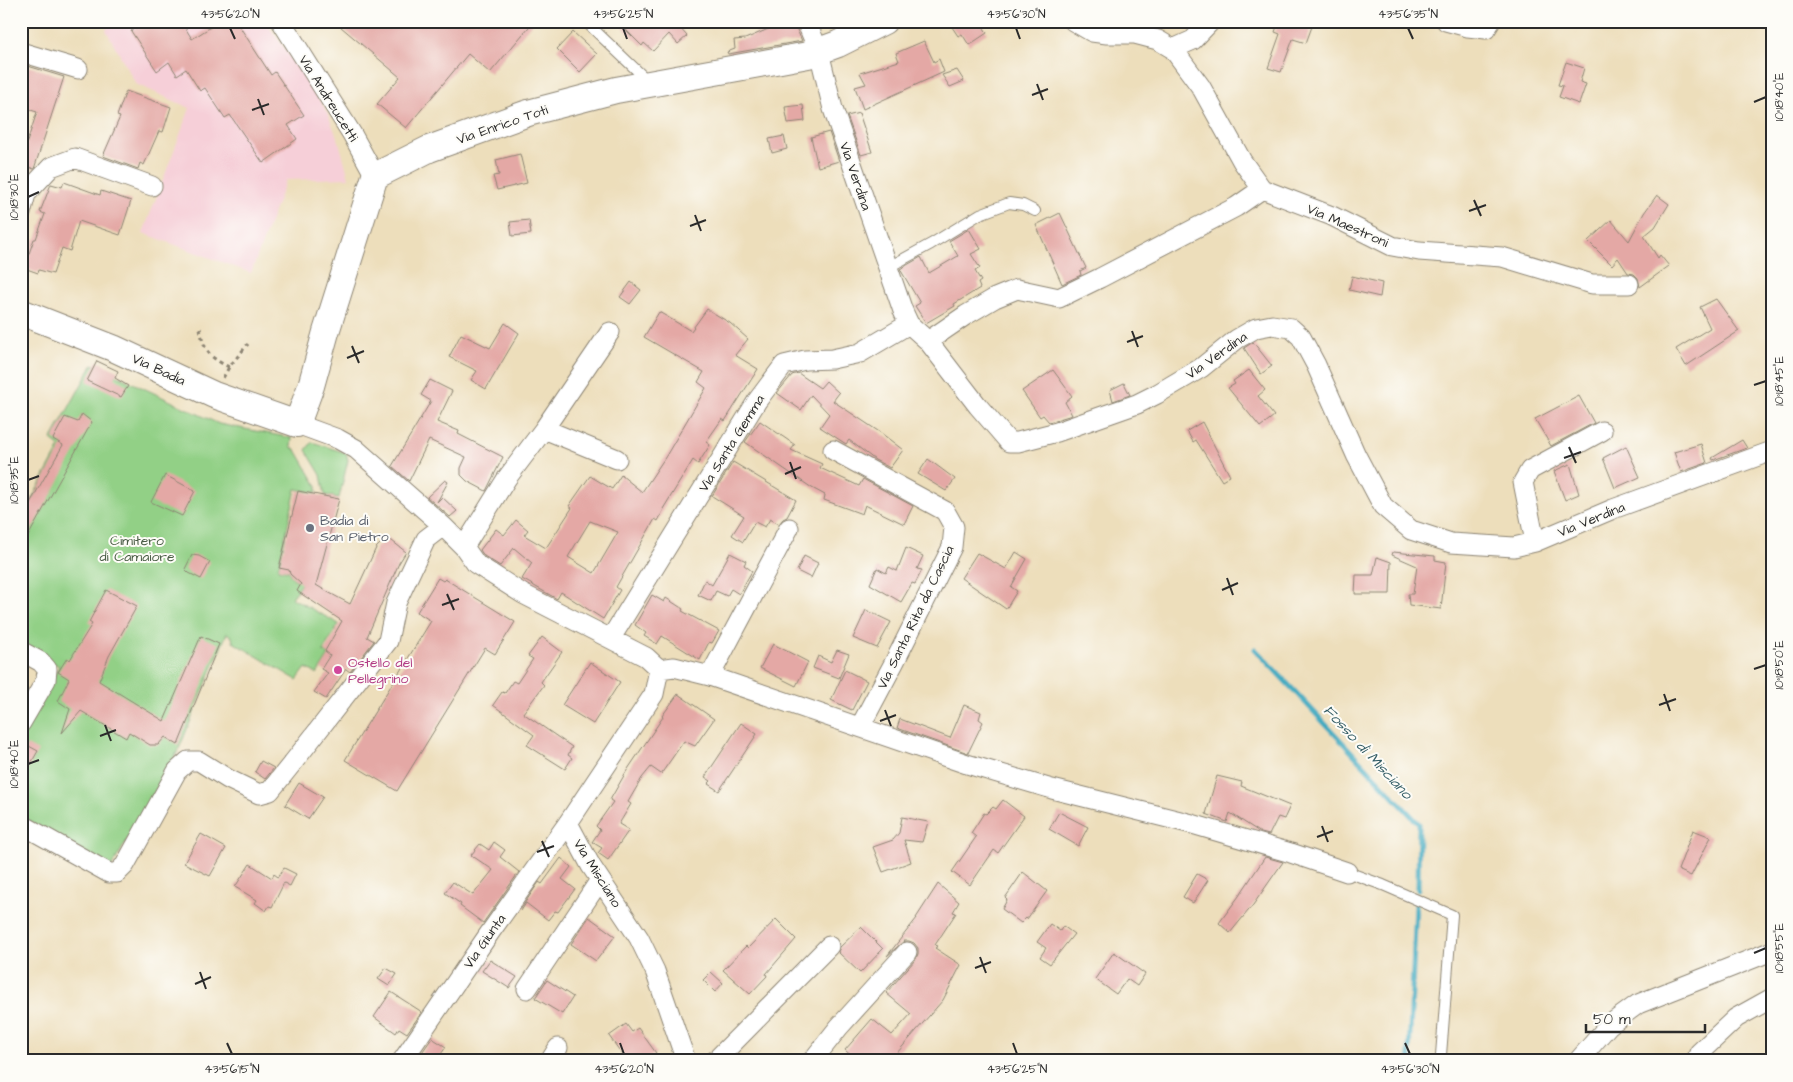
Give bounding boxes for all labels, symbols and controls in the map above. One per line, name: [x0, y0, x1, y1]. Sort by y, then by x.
text: 43°56'20"N: [200, 6, 260, 23]
text: 43°56'25"N: [593, 6, 654, 23]
text: 43°56'30"N: [987, 6, 1046, 23]
text: 43°56'35"N: [1378, 6, 1438, 23]
street label: Via Andreucetti: [293, 51, 363, 146]
text: 10°18'40"E: [1771, 73, 1788, 121]
street label: Via Enrico Toti: [454, 100, 551, 150]
street label: Via Verdina: [834, 139, 876, 213]
text: 10°18'30"E: [6, 174, 23, 220]
street label: Via Maestroni: [1304, 199, 1392, 253]
street label: Via Verdina: [1182, 327, 1251, 384]
street label: Via Badia: [128, 349, 189, 391]
text: 10°18'45"E: [1771, 356, 1788, 406]
street label: Via Santa Gemma: [694, 391, 770, 496]
text: 10°18'35"E: [6, 456, 23, 504]
street label: Via Verdina: [1555, 497, 1628, 543]
place label: Badia di San Pietro: [320, 511, 389, 547]
marker: Badia di San Pietro: [304, 522, 316, 534]
park label: Cimitero di Camaiore: [99, 531, 175, 567]
street label: Via Santa Rita da Cascia: [872, 542, 959, 693]
text: 10°18'50"E: [1771, 640, 1788, 690]
place label: Ostello del Pellegrino: [348, 653, 412, 689]
marker: Ostello del Pellegrino: [332, 664, 344, 676]
water label: Fosso di Misciano: [1318, 701, 1418, 805]
text: 10°18'40"E: [6, 740, 23, 788]
street label: Via Misciano: [568, 835, 626, 912]
street label: Via Giunta: [459, 910, 511, 973]
text: 10°18'55"E: [1771, 923, 1788, 973]
scale bar: [1586, 1002, 1704, 1034]
text: 50 m: [1593, 1009, 1631, 1030]
text: 43°56'15"N: [204, 1061, 260, 1078]
text: 43°56'20"N: [594, 1061, 654, 1078]
text: 43°56'25"N: [987, 1061, 1048, 1078]
text: 43°56'30"N: [1381, 1061, 1440, 1078]

